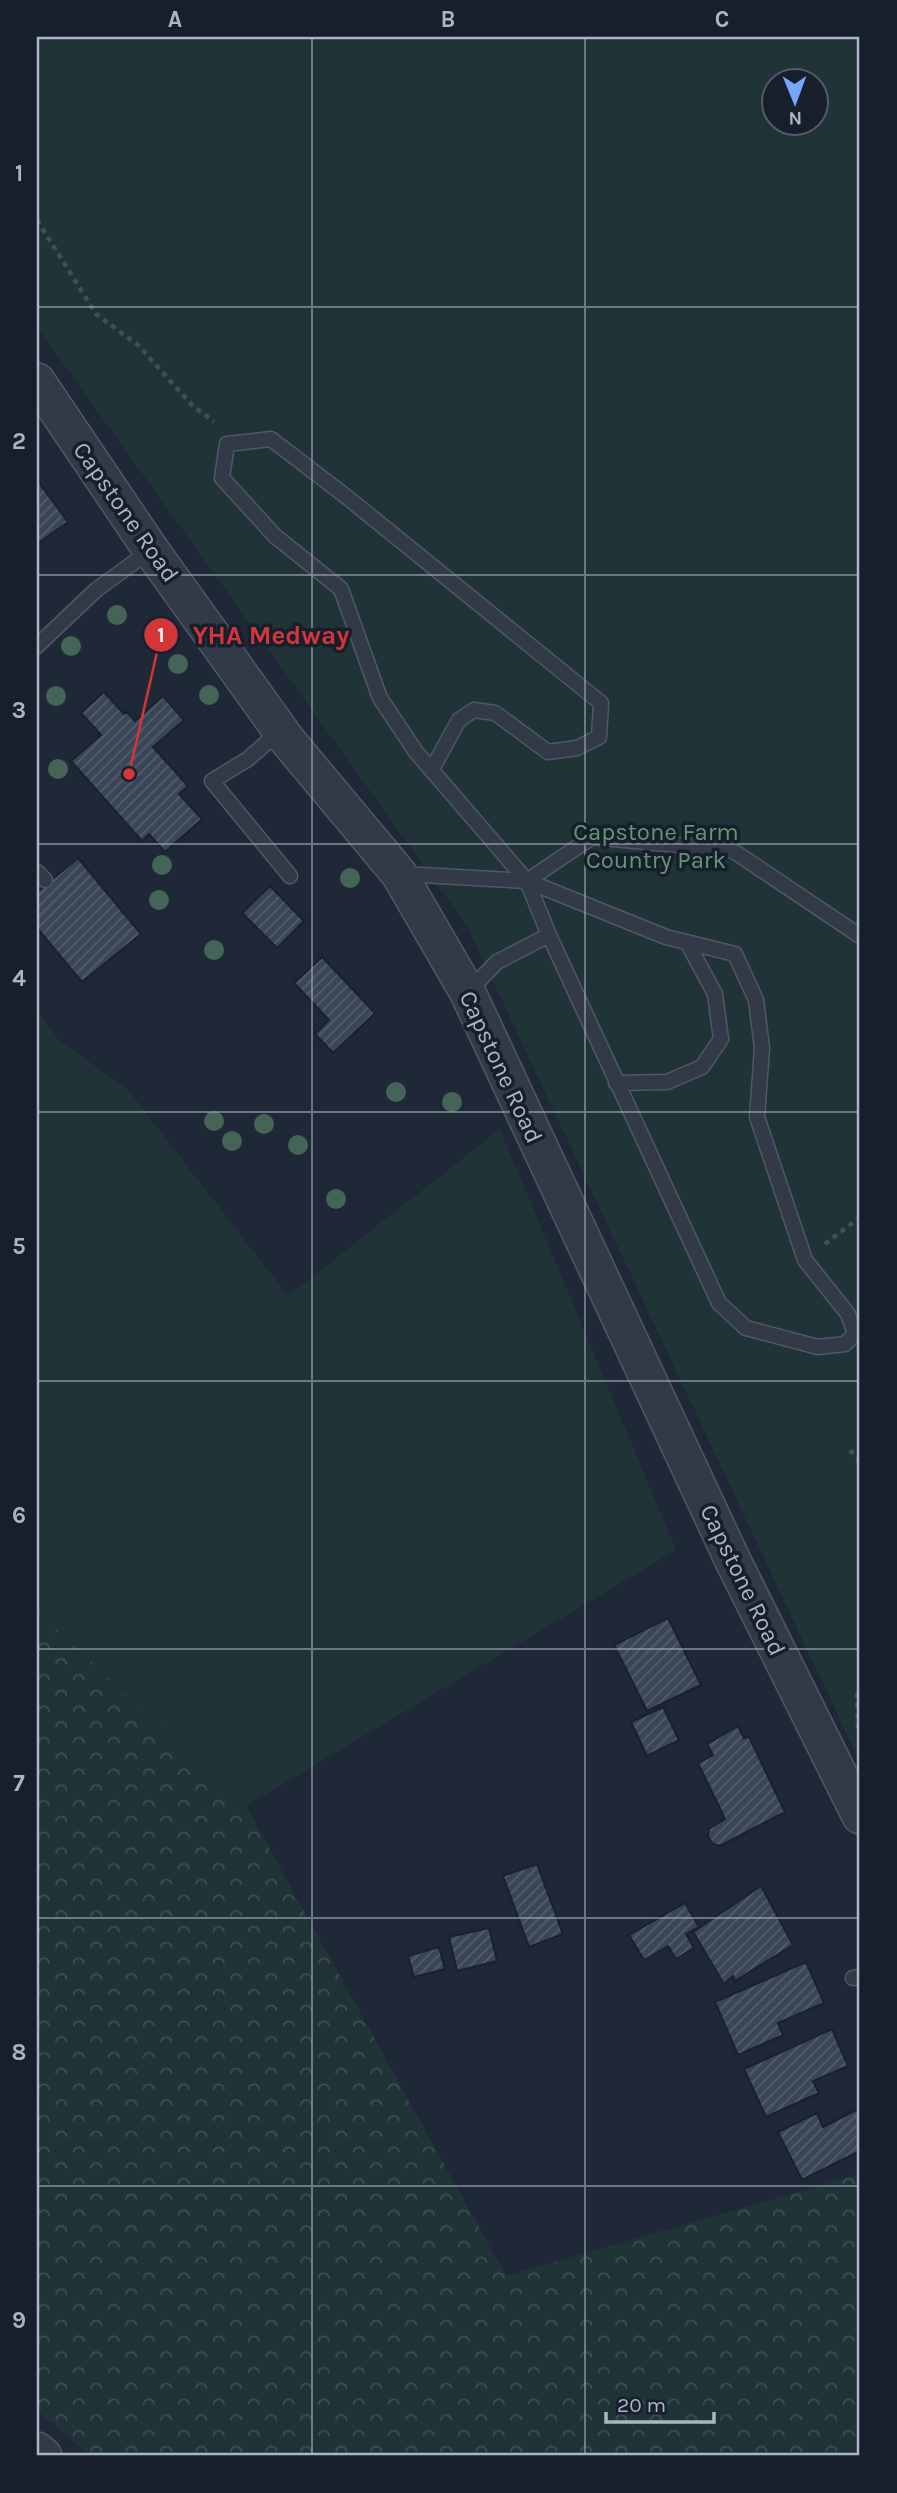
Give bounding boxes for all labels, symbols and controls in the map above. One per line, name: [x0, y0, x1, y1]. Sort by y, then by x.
text: A: [168, 6, 182, 33]
text: B: [441, 6, 455, 33]
text: C: [715, 6, 729, 33]
north arrow: [760, 66, 830, 136]
text: N: [788, 107, 802, 129]
text: 1: [15, 160, 23, 187]
text: 2: [12, 428, 26, 455]
street label: Capstone Road: [67, 437, 185, 587]
callout: YHA Medway: [144, 611, 363, 658]
text: YHA Medway: [193, 620, 349, 651]
text: 1: [157, 623, 165, 647]
text: 3: [12, 697, 26, 724]
park label: Capstone Farm Country Park: [573, 818, 739, 874]
text: 4: [12, 965, 26, 992]
street label: Capstone Road: [454, 987, 548, 1147]
text: 5: [12, 1233, 26, 1260]
street label: Capstone Road: [694, 1500, 792, 1660]
text: 6: [12, 1502, 26, 1529]
text: 7: [13, 1770, 25, 1797]
text: 8: [12, 2039, 26, 2066]
text: 9: [12, 2307, 26, 2334]
scale bar: [606, 2381, 715, 2425]
text: 20 m: [617, 2393, 666, 2417]

